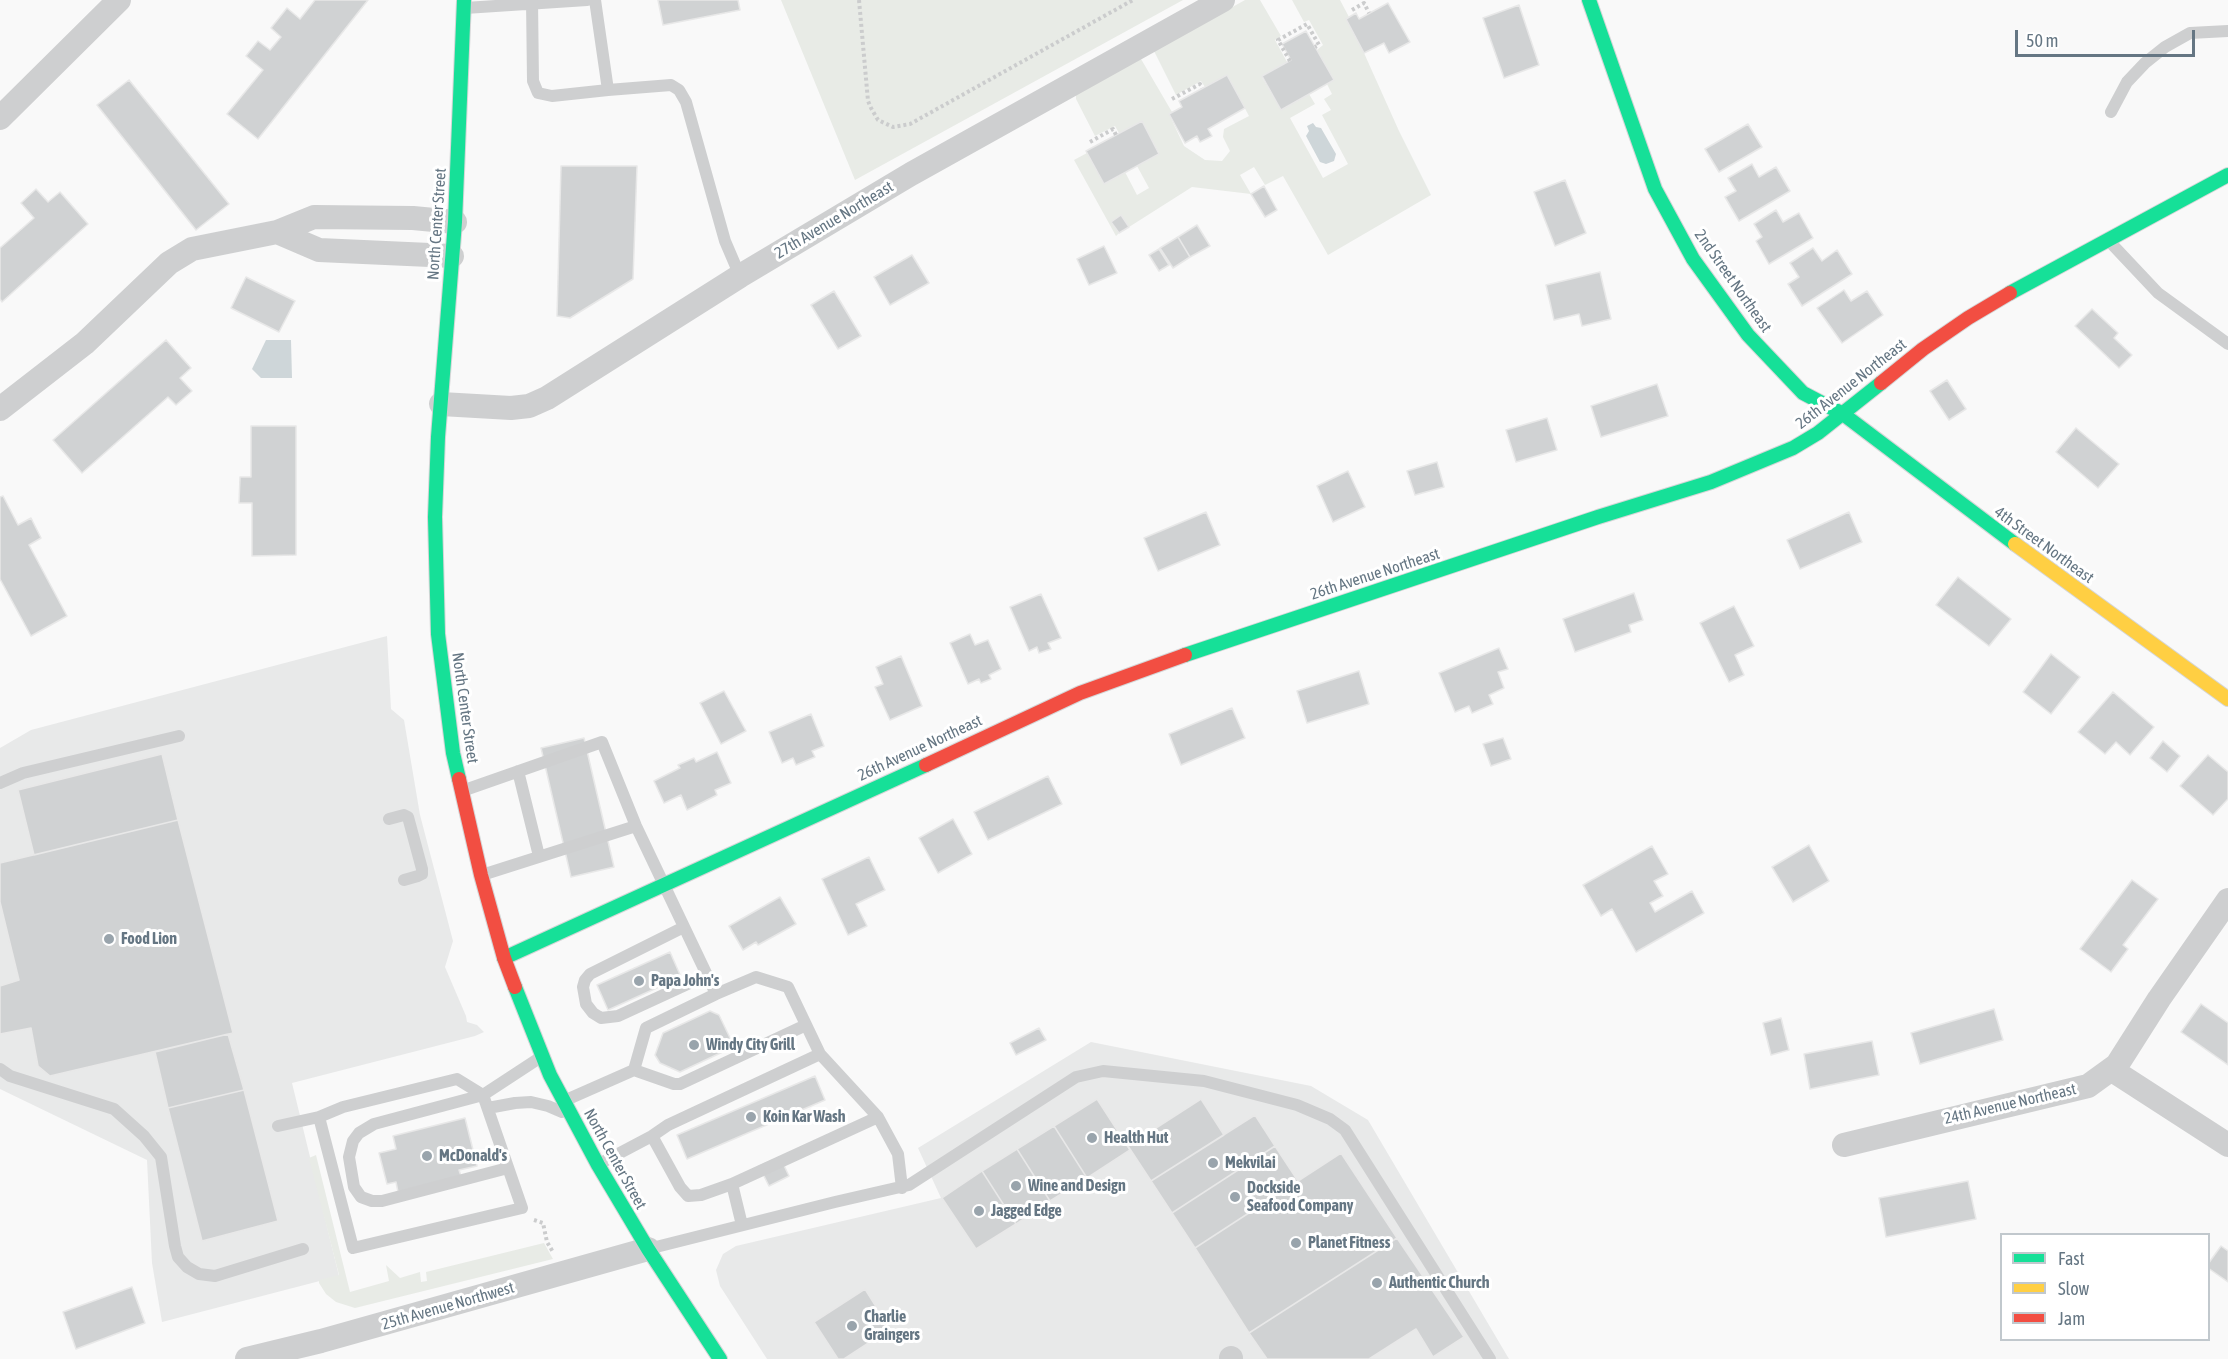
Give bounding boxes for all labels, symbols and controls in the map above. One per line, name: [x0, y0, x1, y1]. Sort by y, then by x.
scale bar: [2018, 18, 2198, 56]
text: 50 m: [2026, 30, 2058, 51]
street label: North Center Street: [424, 167, 450, 281]
street label: 27th Avenue Northeast: [771, 177, 897, 263]
street label: 2nd Street Northeast: [1690, 226, 1776, 336]
street label: 26th Avenue Northeast: [1792, 335, 1910, 433]
street label: 4th Street Northeast: [1991, 502, 2097, 588]
street label: 26th Avenue Northeast: [1308, 544, 1442, 604]
street label: North Center Street: [448, 651, 482, 765]
street label: 26th Avenue Northeast: [855, 711, 985, 785]
place label: Food Lion: [121, 929, 177, 949]
marker: Food Lion: [102, 932, 116, 946]
place label: Papa John's: [651, 971, 719, 991]
marker: Papa John's: [632, 974, 646, 988]
place label: Windy City Grill: [706, 1035, 795, 1055]
marker: Windy City Grill: [687, 1038, 701, 1052]
street label: 24th Avenue Northeast: [1942, 1079, 2078, 1129]
street label: North Center Street: [579, 1105, 651, 1213]
place label: Koin Kar Wash: [763, 1107, 846, 1127]
marker: Koin Kar Wash: [744, 1110, 758, 1124]
place label: Health Hut: [1104, 1128, 1168, 1148]
marker: Health Hut: [1085, 1131, 1099, 1145]
place label: McDonald's: [439, 1146, 507, 1166]
marker: McDonald's: [420, 1149, 434, 1163]
place label: Mekvilai: [1225, 1153, 1276, 1173]
marker: Mekvilai: [1206, 1156, 1220, 1170]
place label: Wine and Design: [1028, 1176, 1126, 1196]
place label: Dockside Seafood Company: [1247, 1178, 1353, 1216]
marker: Wine and Design: [1009, 1179, 1023, 1193]
marker: Dockside Seafood Company: [1228, 1190, 1242, 1204]
place label: Jagged Edge: [991, 1201, 1062, 1221]
marker: Jagged Edge: [972, 1204, 986, 1218]
place label: Planet Fitness: [1308, 1233, 1390, 1253]
legend: [2000, 1233, 2210, 1341]
marker: Planet Fitness: [1289, 1236, 1303, 1250]
text: Fast: [2058, 1248, 2085, 1269]
place label: Authentic Church: [1389, 1273, 1489, 1293]
marker: Authentic Church: [1370, 1276, 1384, 1290]
street label: 25th Avenue Northwest: [380, 1278, 516, 1334]
text: Slow: [2058, 1278, 2089, 1299]
place label: Charlie Graingers: [864, 1307, 920, 1345]
text: Jam: [2058, 1308, 2085, 1329]
marker: Charlie Graingers: [845, 1319, 859, 1333]

